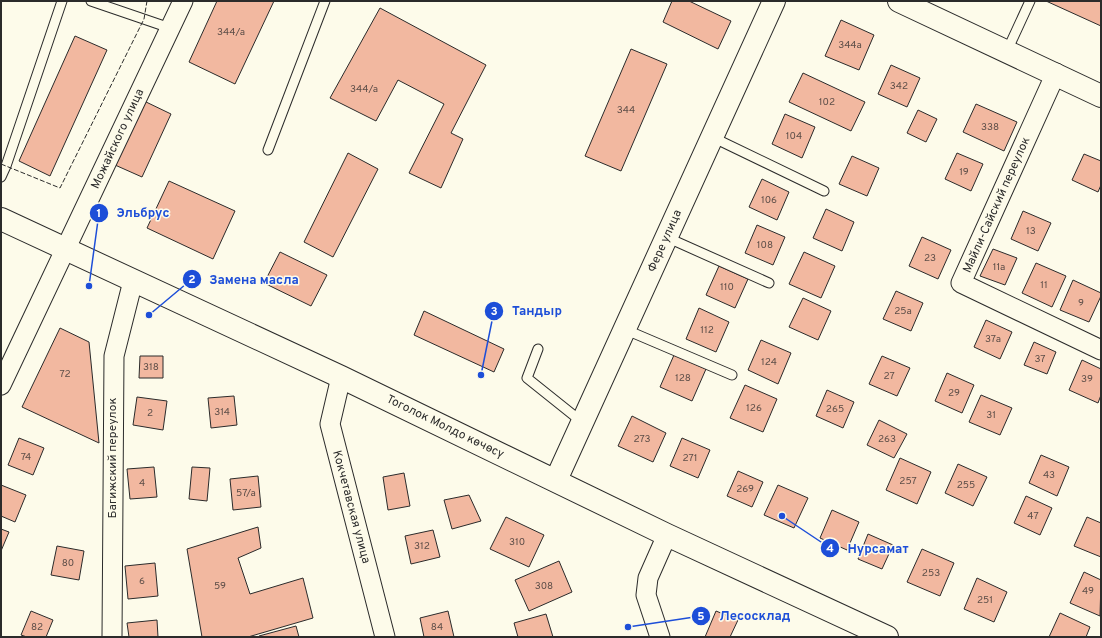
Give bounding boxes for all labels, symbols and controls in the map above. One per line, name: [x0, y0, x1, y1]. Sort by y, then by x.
house number: 344/а: [217, 26, 245, 39]
house number: 344а: [838, 39, 862, 52]
house number: 342: [890, 80, 908, 93]
house number: 344/а: [350, 83, 378, 96]
street label: Можайского улица: [88, 86, 148, 192]
house number: 102: [819, 96, 835, 109]
house number: 344: [617, 104, 635, 117]
house number: 338: [981, 121, 999, 134]
house number: 104: [786, 130, 802, 143]
street label: Майли-Сайский переулок: [960, 134, 1034, 276]
house number: 19: [959, 166, 969, 179]
house number: 106: [761, 194, 777, 207]
callout: Эльбрус: [89, 200, 178, 225]
text: 1: [97, 206, 101, 222]
text: Эльбрус: [117, 206, 169, 222]
street label: Фере улица: [644, 207, 686, 275]
house number: 13: [1026, 225, 1036, 238]
house number: 108: [757, 239, 773, 252]
house number: 23: [924, 252, 936, 265]
house number: 11а: [993, 261, 1005, 274]
callout: Замена масла: [182, 267, 307, 292]
text: 2: [188, 272, 196, 288]
text: Замена масла: [209, 273, 299, 289]
house number: 11: [1040, 279, 1048, 292]
house number: 110: [720, 281, 734, 294]
house number: 9: [1078, 297, 1084, 310]
callout: Тандыр: [484, 298, 570, 323]
text: 3: [490, 304, 498, 320]
text: Тандыр: [512, 304, 562, 320]
house number: 25а: [894, 305, 912, 318]
house number: 112: [700, 324, 714, 337]
house number: 37а: [985, 333, 1001, 346]
house number: 37: [1034, 353, 1046, 366]
house number: 124: [761, 356, 777, 369]
house number: 318: [143, 361, 159, 374]
house number: 72: [59, 368, 71, 381]
house number: 27: [883, 370, 895, 383]
house number: 128: [675, 372, 691, 385]
house number: 39: [1081, 373, 1093, 386]
house number: 29: [948, 387, 960, 400]
street label: Тоголок Молдо көчөсү: [383, 392, 507, 462]
street label: Багижский переулок: [105, 397, 121, 518]
house number: 126: [746, 402, 762, 415]
house number: 265: [826, 403, 844, 416]
house number: 314: [214, 406, 230, 419]
house number: 2: [147, 407, 153, 420]
house number: 31: [986, 409, 996, 422]
house number: 273: [633, 433, 651, 446]
house number: 263: [878, 433, 896, 446]
street label: Кокчетавская улица: [328, 449, 374, 565]
house number: 74: [21, 451, 31, 464]
house number: 271: [682, 452, 698, 465]
house number: 43: [1043, 469, 1055, 482]
house number: 257: [899, 475, 917, 488]
house number: 4: [139, 477, 145, 490]
house number: 255: [957, 479, 975, 492]
house number: 269: [736, 483, 754, 496]
house number: 57/а: [236, 487, 256, 500]
house number: 47: [1027, 510, 1039, 523]
house number: 310: [509, 536, 525, 549]
callout: Нурсамат: [820, 536, 917, 561]
house number: 312: [414, 540, 430, 553]
text: 4: [826, 541, 834, 557]
text: Нурсамат: [847, 542, 909, 558]
house number: 80: [62, 557, 74, 570]
house number: 253: [922, 567, 940, 580]
house number: 6: [139, 575, 145, 588]
house number: 59: [214, 580, 226, 593]
house number: 308: [535, 580, 553, 593]
house number: 49: [1082, 585, 1094, 598]
house number: 251: [977, 594, 993, 607]
callout: Лесосклад: [691, 603, 798, 628]
text: 5: [697, 609, 705, 625]
text: Лесосклад: [720, 609, 791, 625]
house number: 82: [31, 621, 43, 634]
house number: 84: [431, 621, 443, 634]

